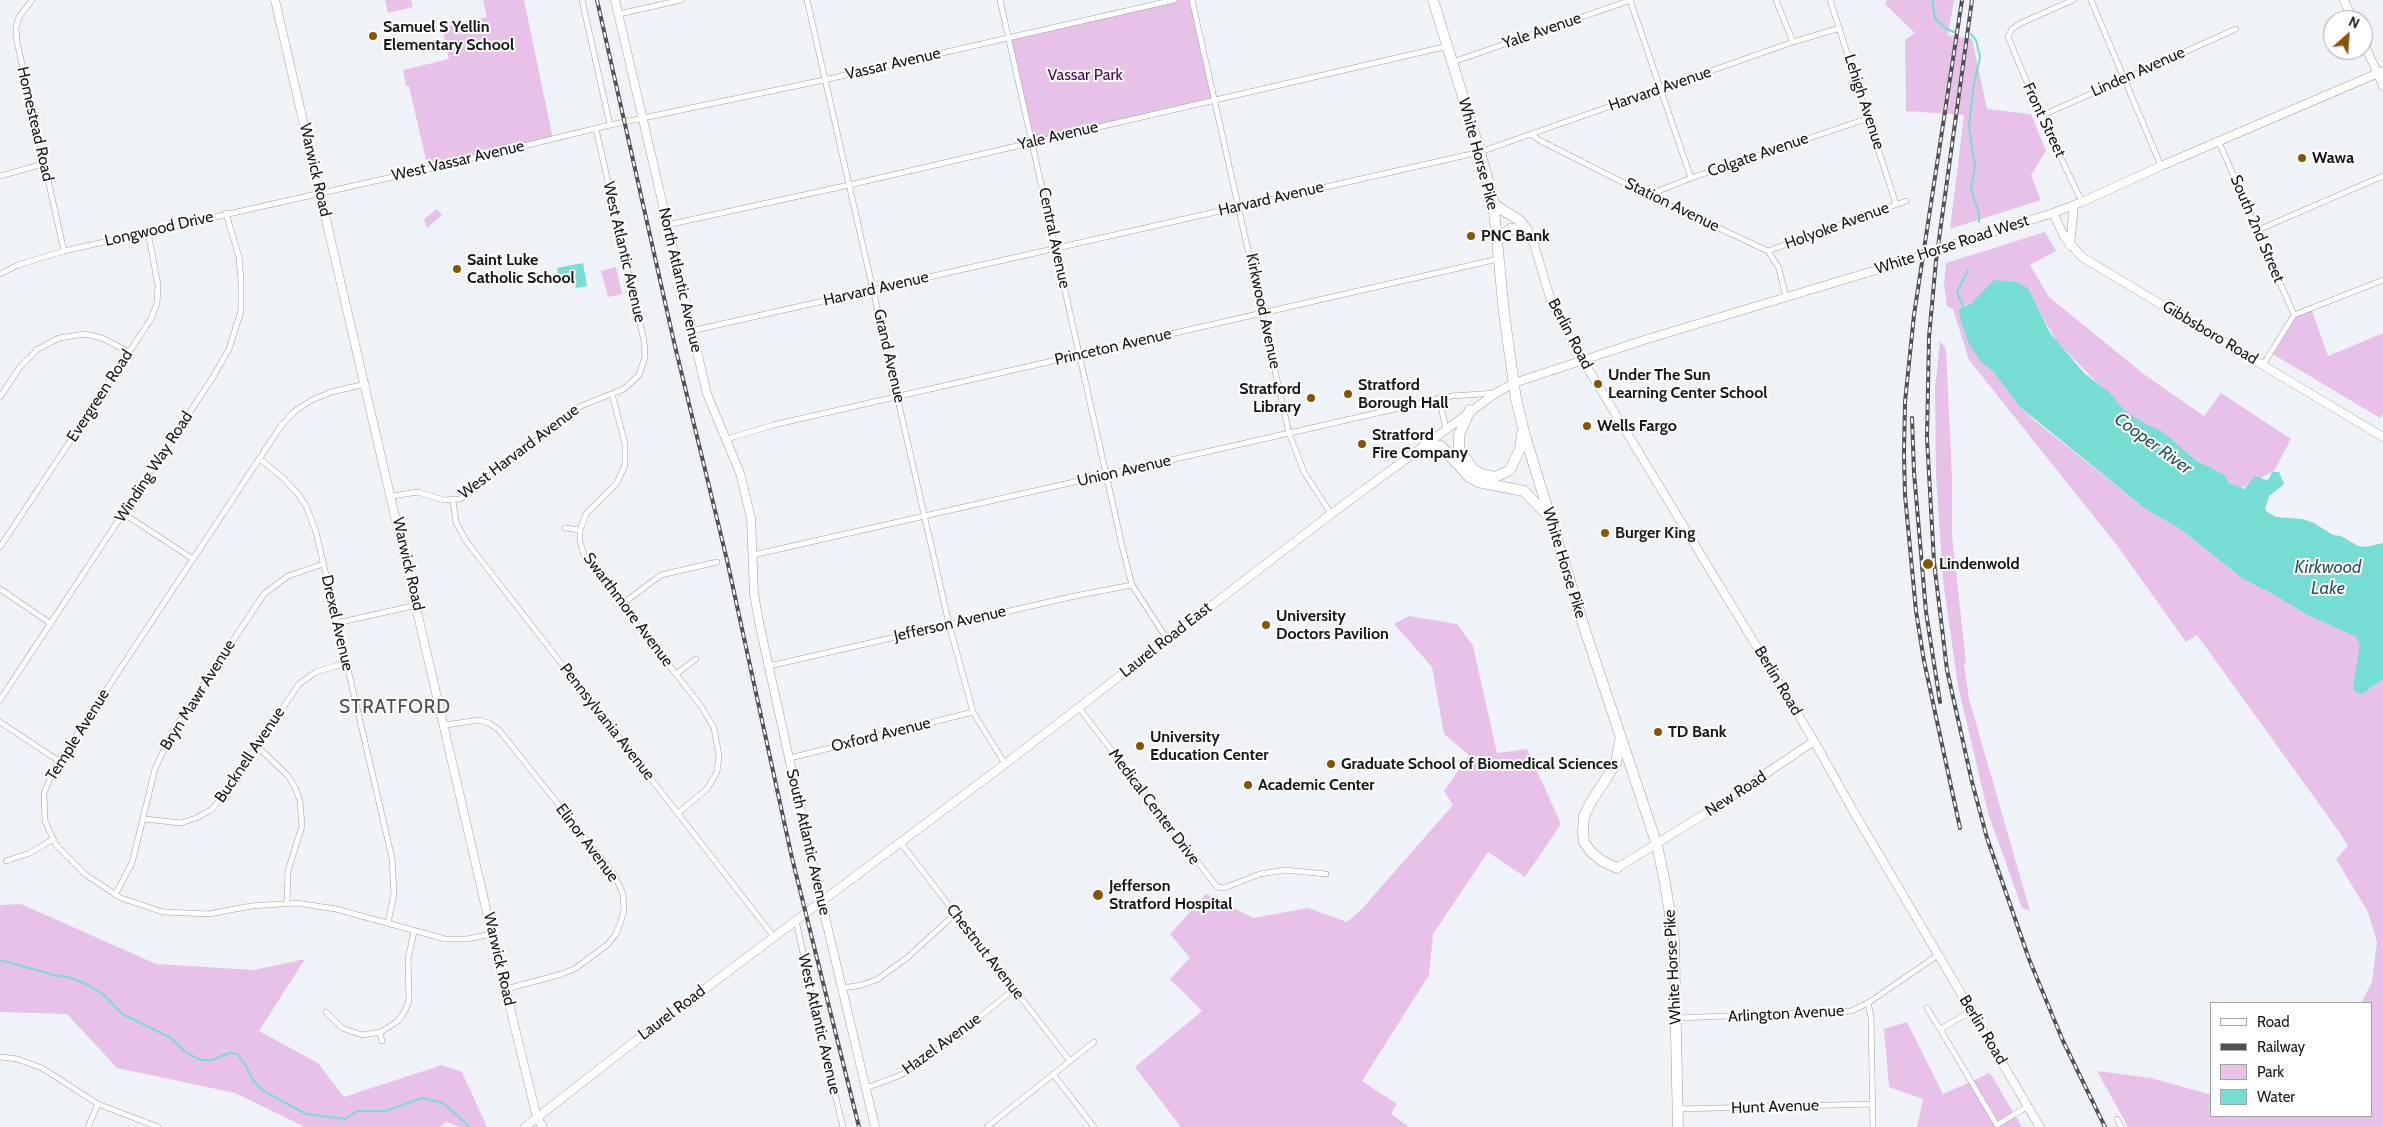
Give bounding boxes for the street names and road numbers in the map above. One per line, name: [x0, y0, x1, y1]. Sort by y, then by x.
street label: Yale Avenue: [1500, 9, 1584, 53]
street label: Linden Avenue: [2088, 43, 2188, 101]
street label: Vassar Avenue: [844, 44, 942, 84]
street label: Lehigh Avenue: [1840, 52, 1888, 152]
street label: Harvard Avenue: [1606, 62, 1714, 116]
street label: Homestead Road: [12, 65, 58, 183]
street label: Front Street: [2018, 80, 2070, 160]
street label: White Horse Pike: [1454, 96, 1502, 212]
street label: Yale Avenue: [1016, 117, 1100, 155]
street label: Warwick Road: [295, 122, 335, 218]
street label: Colgate Avenue: [1705, 129, 1811, 181]
street label: West Vassar Avenue: [390, 136, 526, 186]
street label: South 2nd Street: [2226, 172, 2288, 286]
street label: Station Avenue: [1622, 174, 1722, 236]
street label: Harvard Avenue: [1217, 178, 1325, 220]
street label: West Atlantic Avenue: [598, 180, 650, 324]
street label: Central Avenue: [1034, 186, 1074, 290]
street label: Holyoke Avenue: [1782, 198, 1892, 254]
street label: North Atlantic Avenue: [654, 206, 706, 354]
street label: Longwood Drive: [103, 207, 215, 251]
street label: White Horse Road West: [1873, 211, 2031, 279]
street label: Kirkwood Avenue: [1241, 252, 1285, 370]
street label: Harvard Avenue: [822, 268, 930, 310]
street label: Berlin Road: [1543, 295, 1597, 373]
street label: Gibbsboro Road: [2159, 297, 2261, 369]
street label: Grand Avenue: [869, 307, 909, 405]
street label: Princeton Avenue: [1053, 324, 1173, 370]
street label: Evergreen Road: [63, 346, 137, 446]
street label: West Harvard Avenue: [455, 400, 583, 504]
street label: Winding Way Road: [111, 408, 197, 526]
street label: Union Avenue: [1075, 451, 1173, 491]
street label: White Horse Pike: [1538, 505, 1590, 621]
street label: Warwick Road: [388, 516, 428, 612]
street label: Swarthmore Avenue: [579, 549, 677, 671]
street label: Drexel Avenue: [317, 573, 357, 673]
street label: Laurel Road East: [1116, 598, 1216, 682]
street label: Jefferson Avenue: [892, 602, 1008, 646]
street label: Bryn Mawr Avenue: [156, 636, 240, 754]
street label: Berlin Road: [1750, 643, 1806, 719]
street label: Pennsylvania Avenue: [555, 660, 659, 784]
street label: Temple Avenue: [42, 686, 114, 784]
street label: Bucknell Avenue: [211, 703, 289, 807]
street label: Oxford Avenue: [829, 713, 933, 757]
street label: Medical Center Drive: [1104, 745, 1204, 869]
street label: South Atlantic Avenue: [782, 767, 834, 917]
street label: New Road: [1702, 767, 1770, 821]
street label: Elinor Avenue: [551, 800, 623, 886]
street label: Chestnut Avenue: [942, 900, 1028, 1004]
street label: White Horse Pike: [1660, 909, 1686, 1025]
street label: Warwick Road: [479, 911, 519, 1007]
street label: West Atlantic Avenue: [793, 952, 845, 1096]
street label: Laurel Road: [635, 982, 709, 1044]
street label: Berlin Road: [1955, 992, 2011, 1068]
street label: Arlington Avenue: [1727, 1001, 1845, 1027]
street label: Hazel Avenue: [899, 1009, 985, 1079]
street label: Hunt Avenue: [1731, 1096, 1819, 1118]

